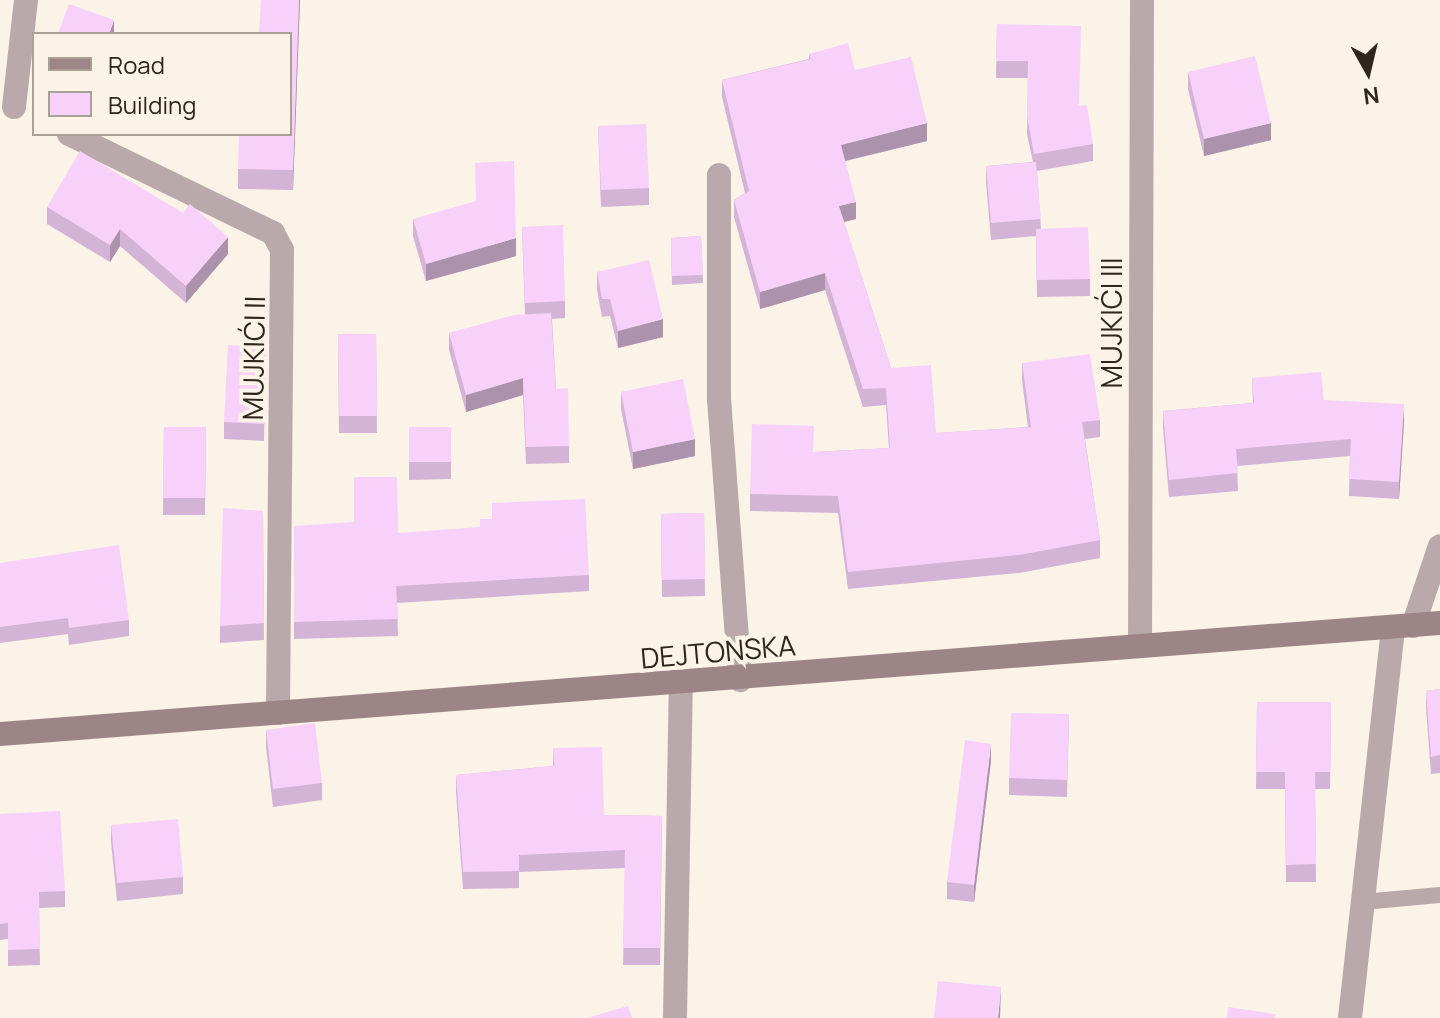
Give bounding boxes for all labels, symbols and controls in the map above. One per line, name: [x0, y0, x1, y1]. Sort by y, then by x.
legend: [32, 32, 292, 136]
north arrow: [1328, 32, 1408, 112]
text: Road: [108, 48, 165, 81]
text: N: [1361, 80, 1381, 112]
text: Building: [108, 88, 196, 121]
street label: MUJKIĆI III: [1094, 257, 1128, 389]
street label: MUJKIĆI II: [235, 295, 271, 421]
street label: DEJTONSKA: [639, 627, 797, 675]

